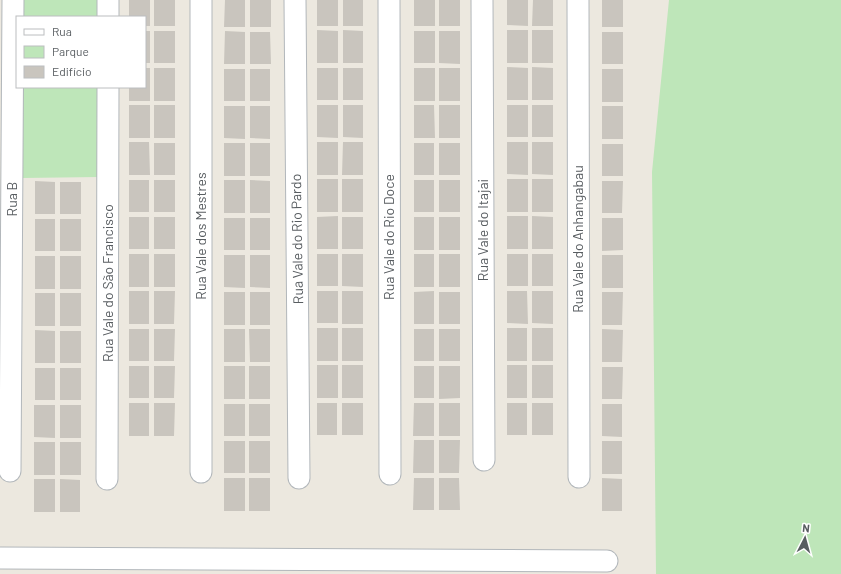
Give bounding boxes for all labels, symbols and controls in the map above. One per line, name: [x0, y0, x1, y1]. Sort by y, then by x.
legend: [16, 16, 146, 88]
text: Rua: [52, 24, 72, 38]
text: Parque: [52, 44, 89, 58]
text: Edifício: [52, 64, 92, 78]
street label: Rua Vale do Anhangabau: [569, 165, 586, 313]
street label: Rua Vale dos Mestres: [192, 172, 209, 300]
street label: Rua Vale do Rio Pardo: [287, 174, 306, 304]
street label: Rua Vale do Rio Doce: [380, 174, 397, 300]
street label: Rua Vale do Itajai: [474, 179, 491, 281]
street label: Rua B: [3, 182, 20, 216]
street label: Rua Vale do São Francisco: [99, 204, 116, 362]
north arrow: [785, 518, 825, 558]
text: N: [802, 521, 810, 534]

